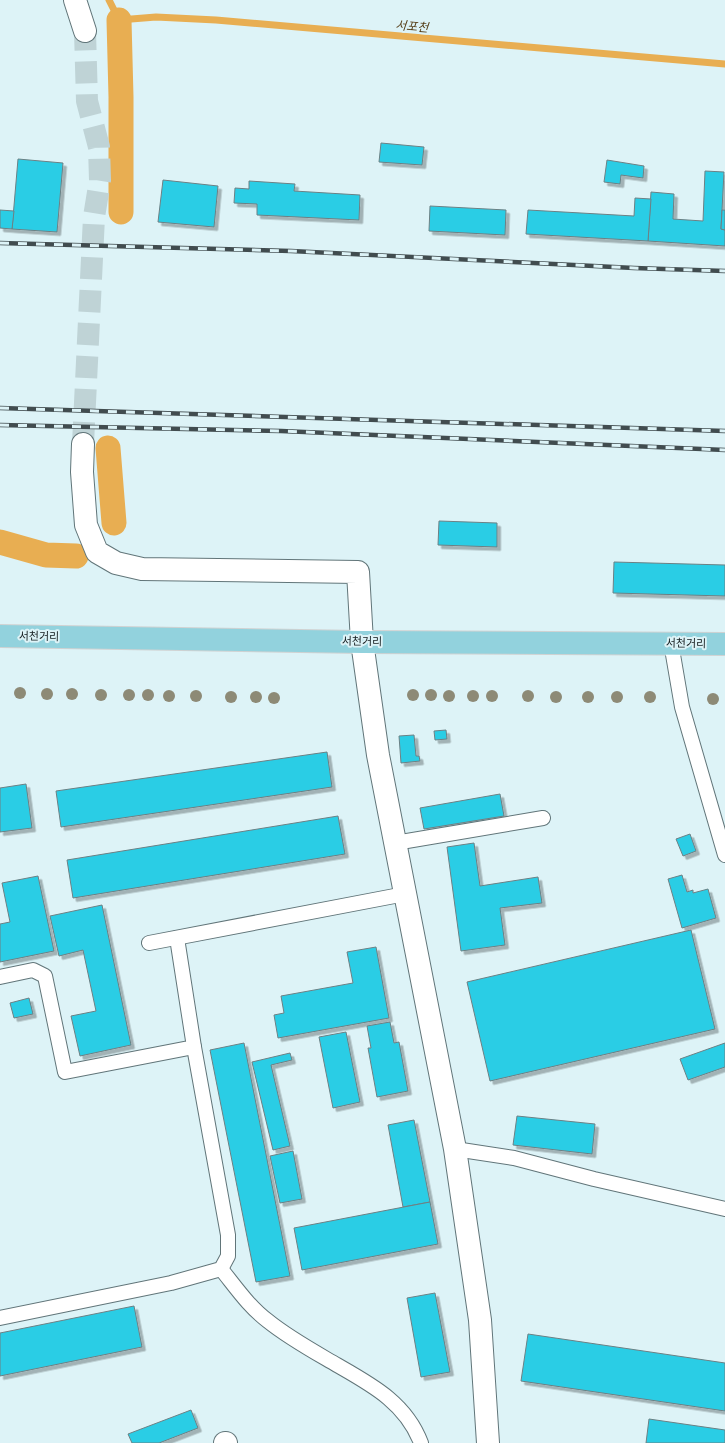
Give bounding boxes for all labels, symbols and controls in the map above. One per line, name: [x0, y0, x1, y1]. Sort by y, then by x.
water label: 서포천: [395, 17, 431, 35]
street label: 서천거리: [19, 629, 59, 643]
street label: 서천거리: [342, 634, 382, 648]
street label: 서천거리: [666, 636, 706, 650]

